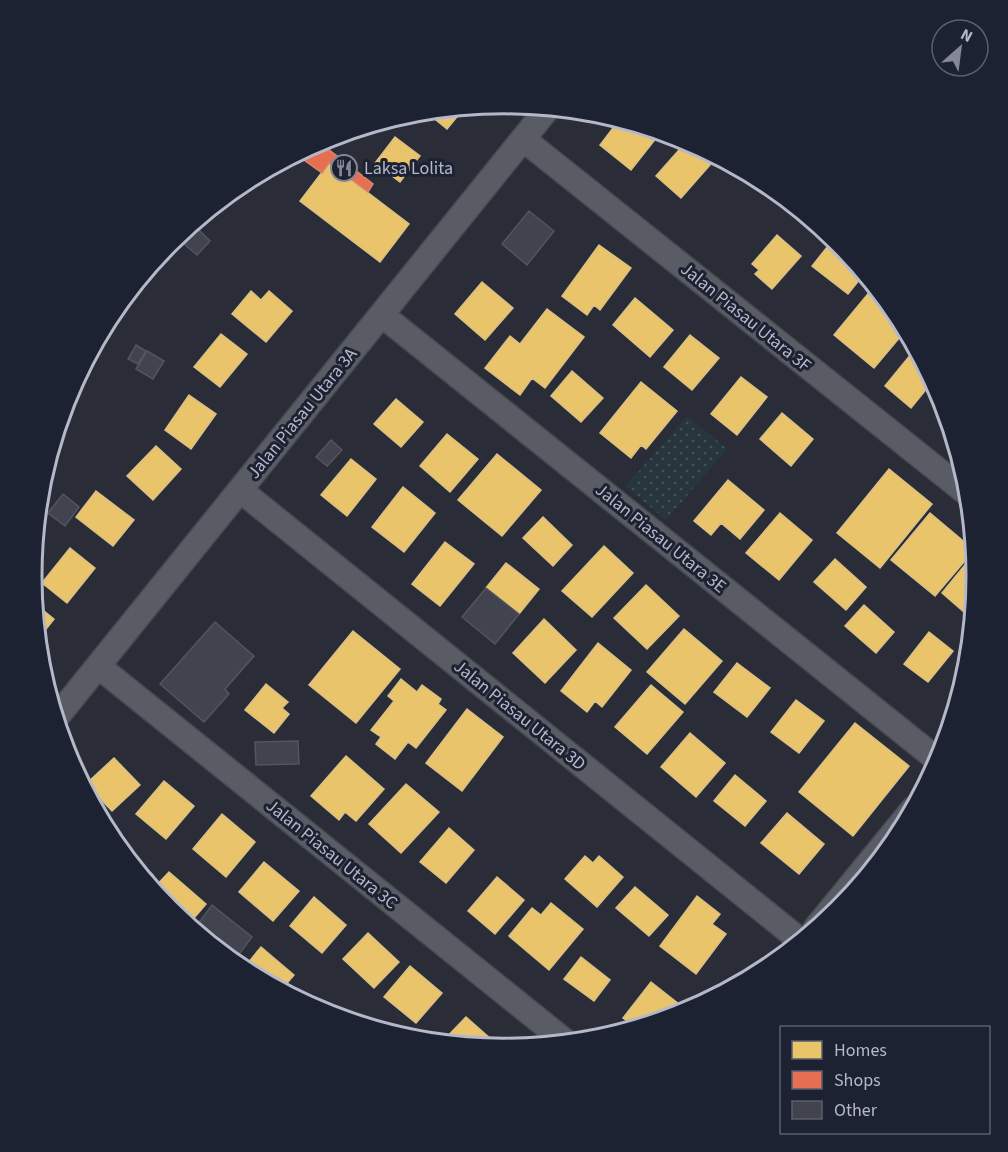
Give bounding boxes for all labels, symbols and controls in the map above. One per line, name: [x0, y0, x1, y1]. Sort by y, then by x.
north arrow: [930, 18, 990, 78]
text: N: [957, 23, 976, 48]
restaurant icon: Laksa Lolita: [329, 153, 359, 183]
place label: Laksa Lolita: [364, 156, 453, 181]
street label: Jalan Piasau Utara 3F: [675, 257, 816, 378]
street label: Jalan Piasau Utara 3A: [242, 342, 363, 484]
street label: Jalan Piasau Utara 3E: [590, 478, 731, 599]
street label: Jalan Piasau Utara 3D: [448, 654, 591, 777]
street label: Jalan Piasau Utara 3C: [261, 794, 403, 915]
legend: [780, 1026, 990, 1134]
text: Homes: [834, 1038, 887, 1063]
text: Shops: [834, 1068, 881, 1093]
text: Other: [834, 1098, 878, 1123]

